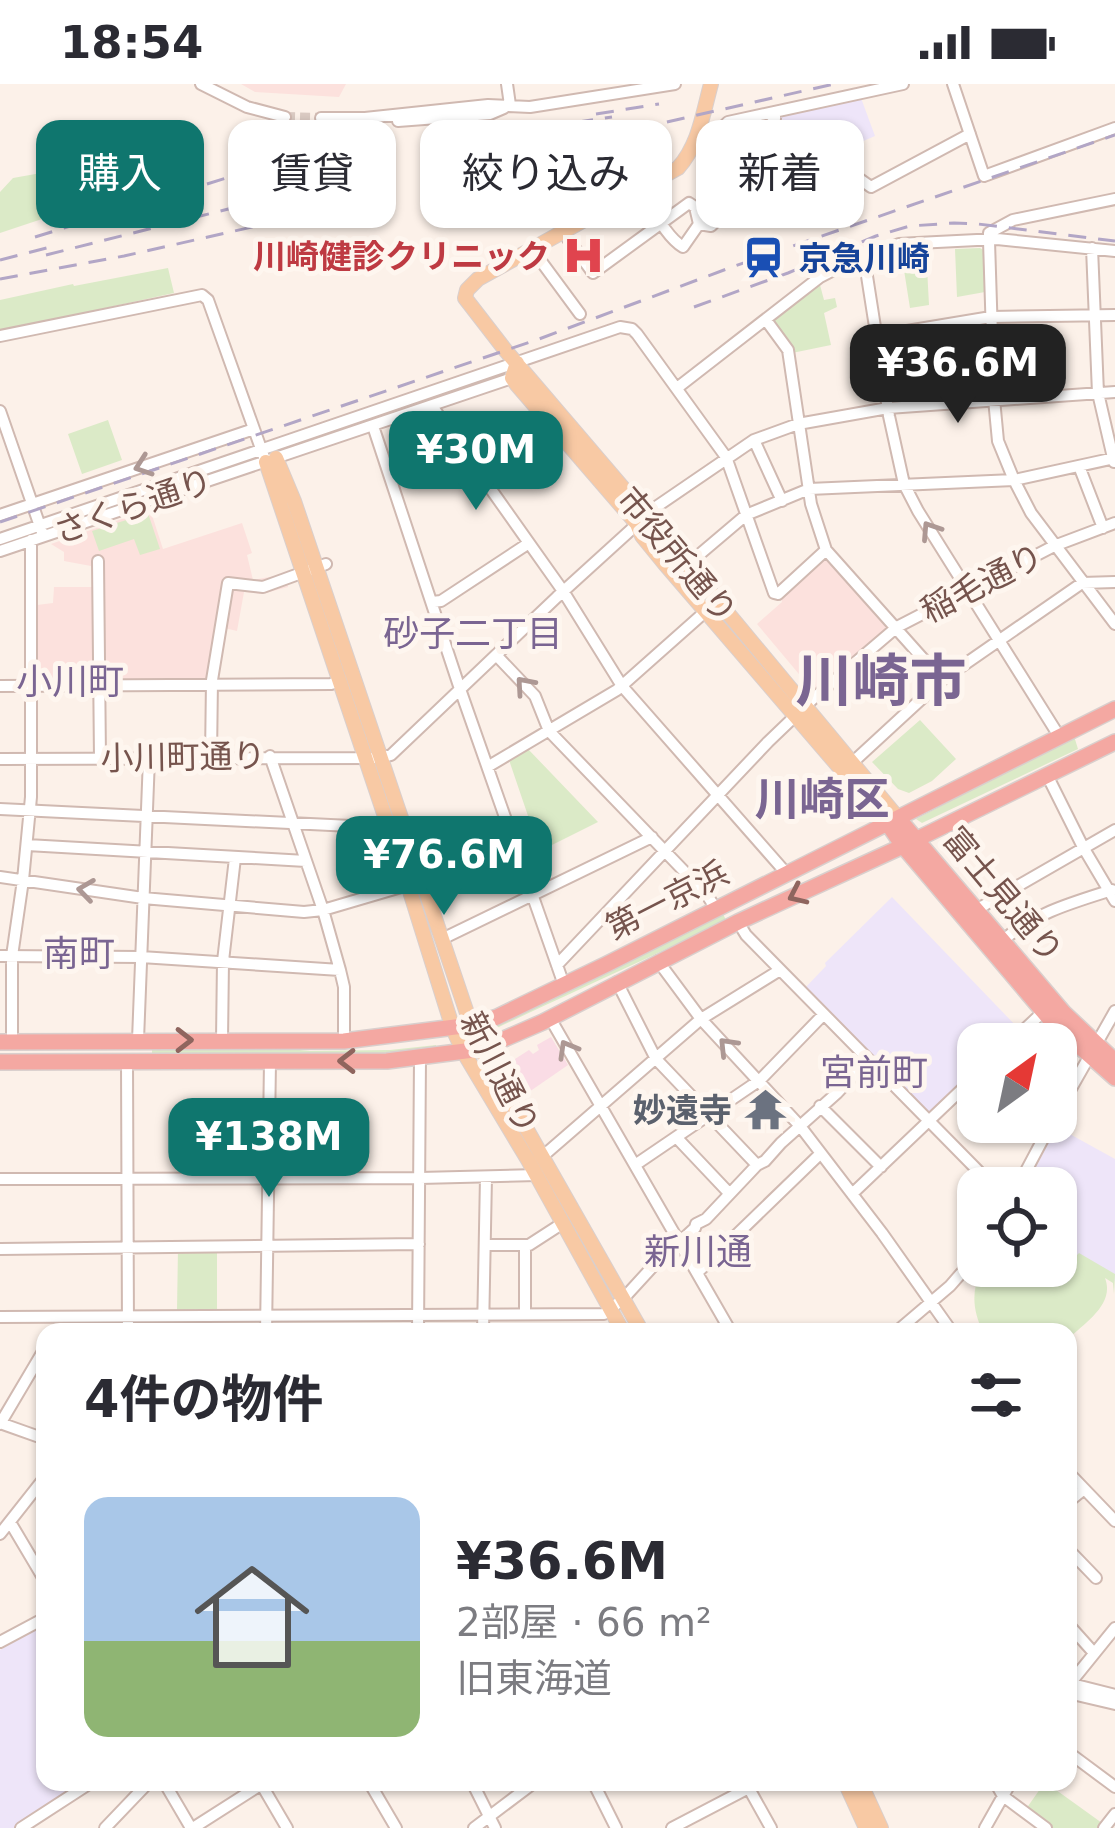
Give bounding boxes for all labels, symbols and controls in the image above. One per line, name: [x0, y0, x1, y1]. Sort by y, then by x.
text: 18:54: [60, 16, 203, 69]
chip: 購入: [36, 120, 204, 228]
chip: 賃貸: [228, 120, 396, 228]
chip: 絞り込み: [420, 120, 672, 228]
chip: 新着: [696, 120, 864, 228]
hospital icon: 川崎健診クリニック: [561, 233, 607, 279]
station icon: 京急川崎: [741, 235, 787, 281]
place label: 川崎健診クリニック: [253, 237, 550, 276]
place label: 京急川崎: [798, 239, 930, 278]
pin: ¥36.6M: [860, 324, 1056, 426]
text: ¥36.6M: [877, 340, 1039, 385]
pin: ¥30M: [405, 411, 547, 513]
text: ¥30M: [416, 427, 536, 472]
one-way arrow: [134, 452, 155, 476]
street label: さくら通り: [49, 461, 217, 551]
street label: 市役所通り: [609, 479, 745, 631]
one-way arrow: [922, 521, 944, 543]
street label: 稲毛通り: [914, 536, 1050, 630]
district label: 砂子二丁目: [383, 613, 563, 654]
district label: 川崎市: [796, 648, 967, 714]
district label: 小川町: [16, 661, 124, 702]
one-way arrow: [516, 677, 538, 699]
street label: 小川町通り: [100, 736, 266, 778]
district label: 川崎区: [754, 773, 890, 826]
pin: ¥76.6M: [346, 816, 542, 918]
street label: 富士見通り: [935, 819, 1071, 971]
text: ¥76.6M: [363, 832, 525, 877]
street label: 第一京浜: [599, 853, 735, 947]
one-way arrow: [76, 878, 96, 904]
one-way arrow: [788, 881, 809, 904]
district label: 南町: [43, 933, 115, 974]
street label: 新川通り: [453, 1005, 547, 1141]
north arrow: [957, 1023, 1077, 1143]
map controls: [957, 1023, 1077, 1287]
one-way arrow: [176, 1027, 194, 1053]
one-way arrow: [720, 1038, 742, 1060]
one-way arrow: [559, 1040, 582, 1062]
one-way arrow: [337, 1048, 355, 1074]
district label: 宮前町: [820, 1052, 928, 1093]
temple icon: 妙遠寺: [743, 1087, 789, 1133]
place label: 妙遠寺: [633, 1091, 732, 1130]
pin: ¥138M: [185, 1098, 353, 1200]
text: ¥138M: [195, 1114, 343, 1159]
button: locate: [957, 1167, 1077, 1287]
district label: 新川通: [644, 1231, 752, 1272]
icon: filters: [963, 1362, 1029, 1428]
text: 4件の物件: [84, 1370, 324, 1429]
text: ¥36.6M: [456, 1532, 668, 1591]
icon: home: [180, 1545, 324, 1689]
text: 2部屋 · 66 m²: [456, 1600, 712, 1645]
text: 旧東海道: [456, 1656, 612, 1701]

